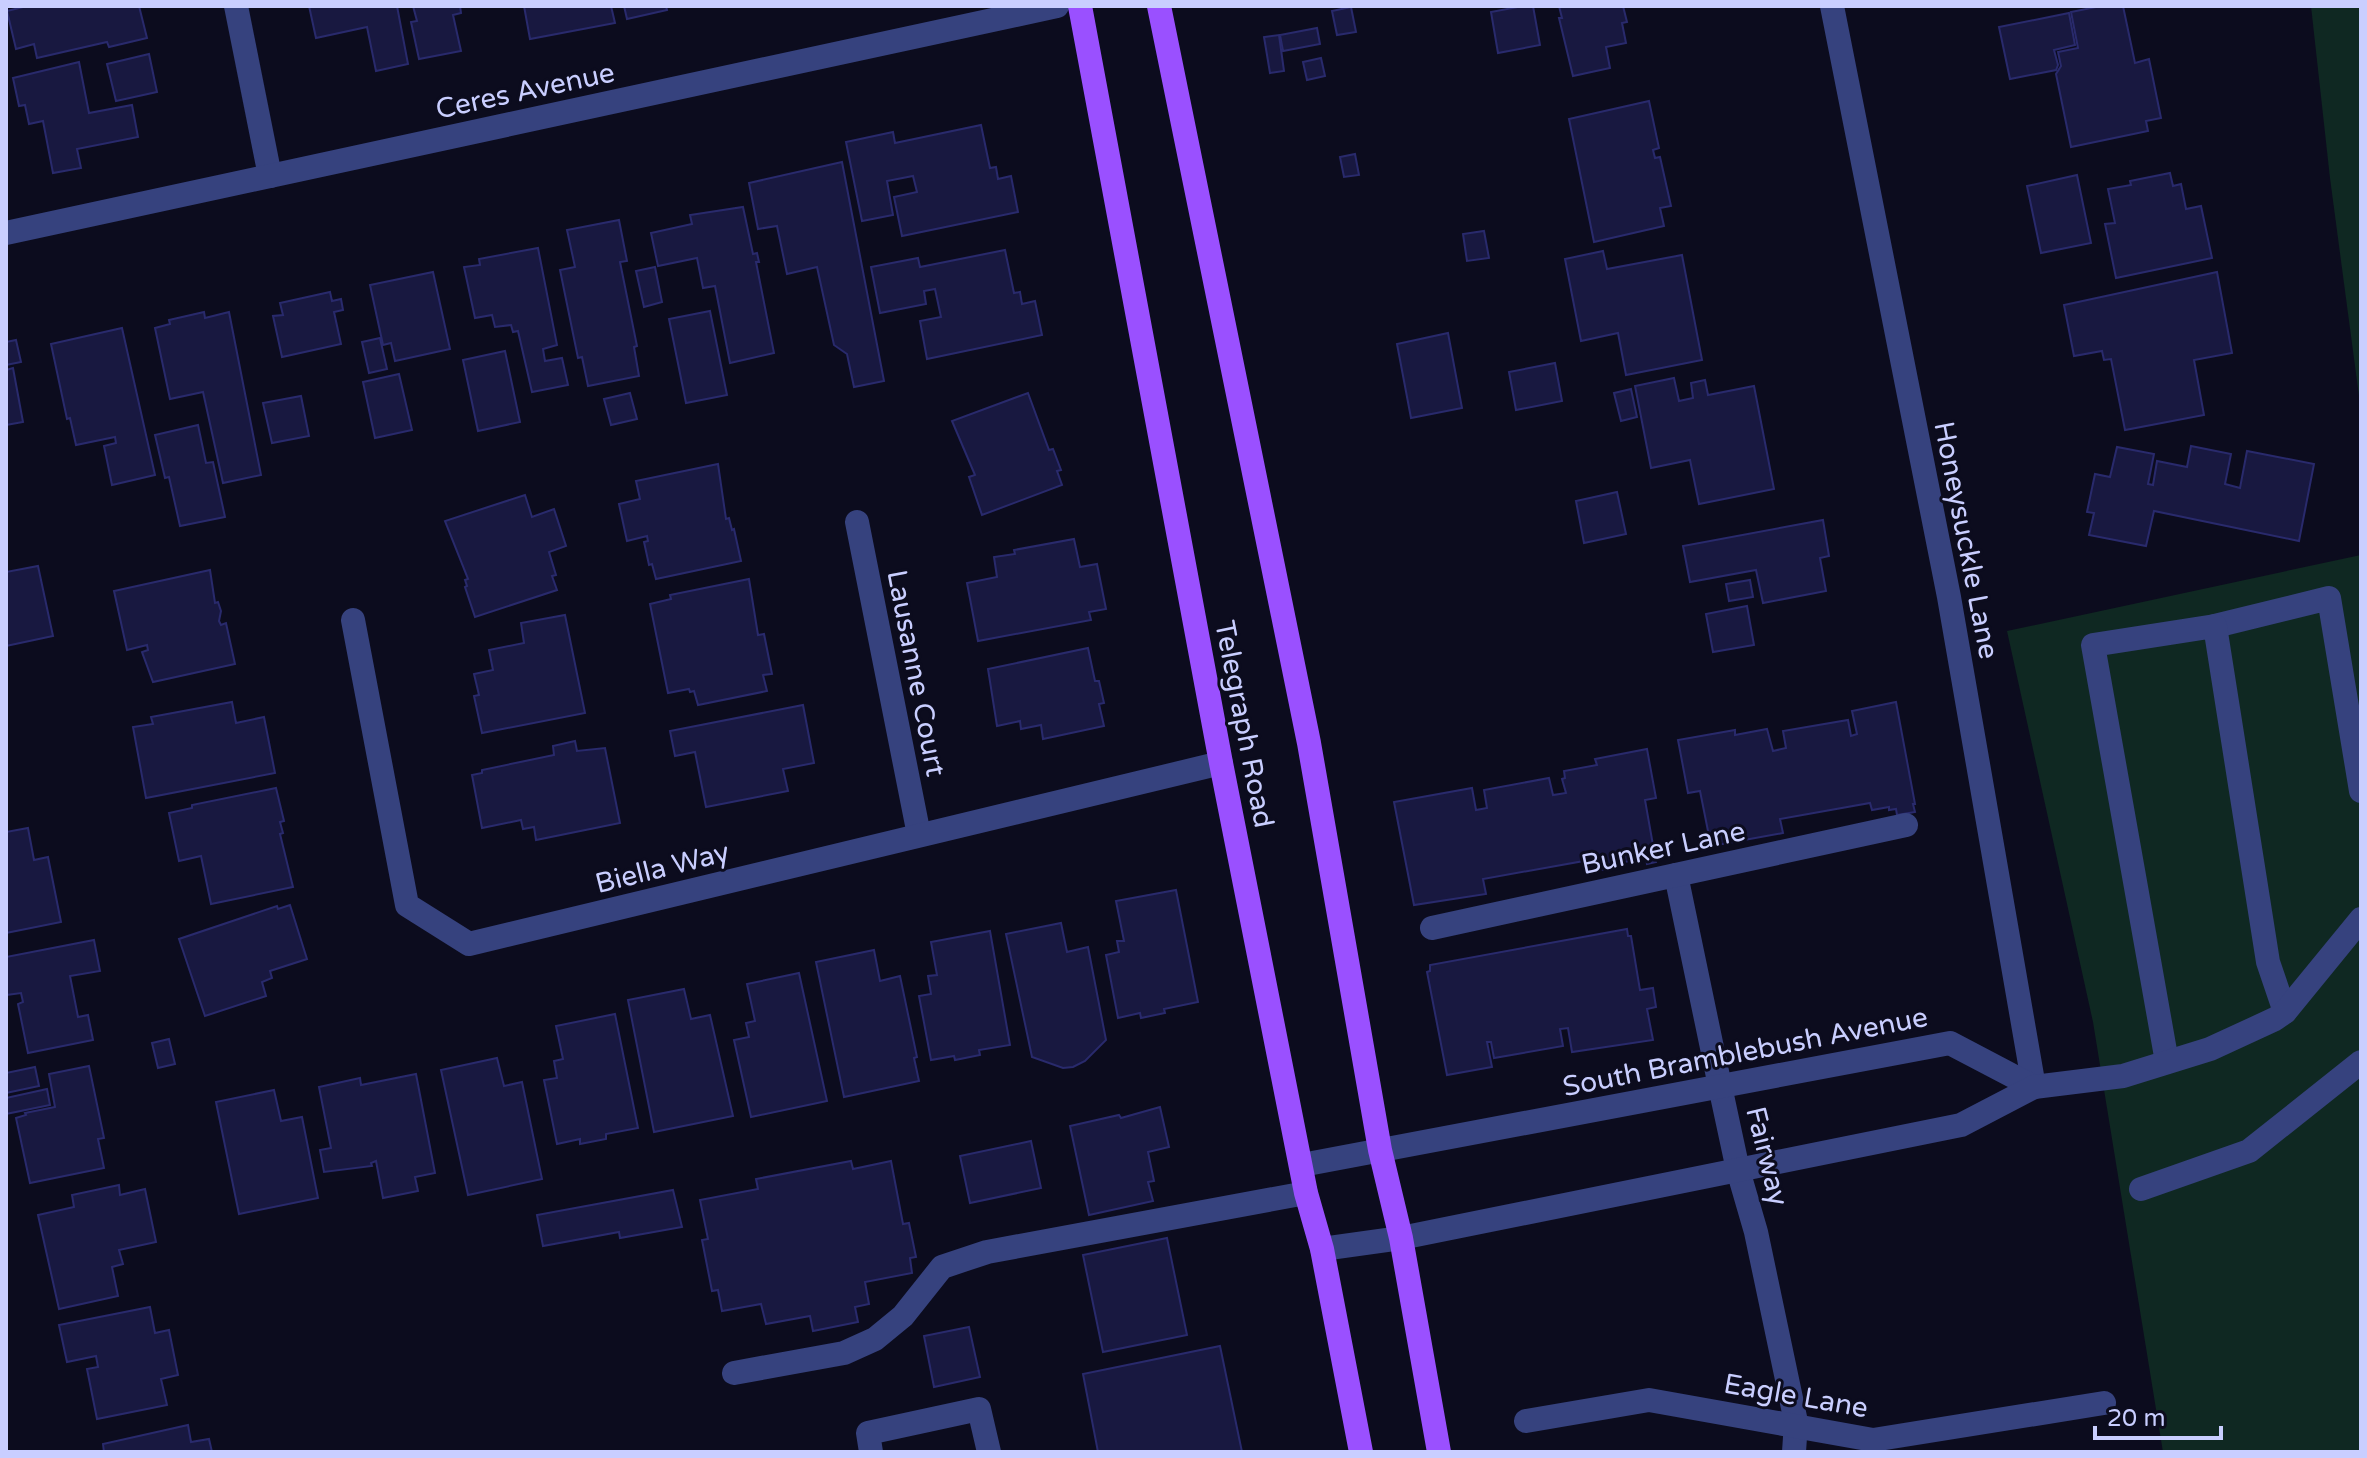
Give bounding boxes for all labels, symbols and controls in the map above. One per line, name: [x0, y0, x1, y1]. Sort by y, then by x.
street label: Ceres Avenue: [433, 55, 618, 127]
street label: Honeysuckle Lane: [1926, 419, 2006, 662]
street label: Lausanne Court: [879, 567, 953, 780]
street label: Telegraph Road: [1207, 618, 1281, 831]
street label: Bunker Lane: [1578, 814, 1748, 882]
street label: Biella Way: [592, 835, 733, 901]
street label: South Bramblebush Avenue: [1560, 1000, 1930, 1104]
street label: Fairway: [1738, 1103, 1796, 1209]
street label: Eagle Lane: [1721, 1367, 1871, 1425]
scale bar: [2095, 1390, 2221, 1440]
text: 20 m: [2107, 1404, 2165, 1433]

